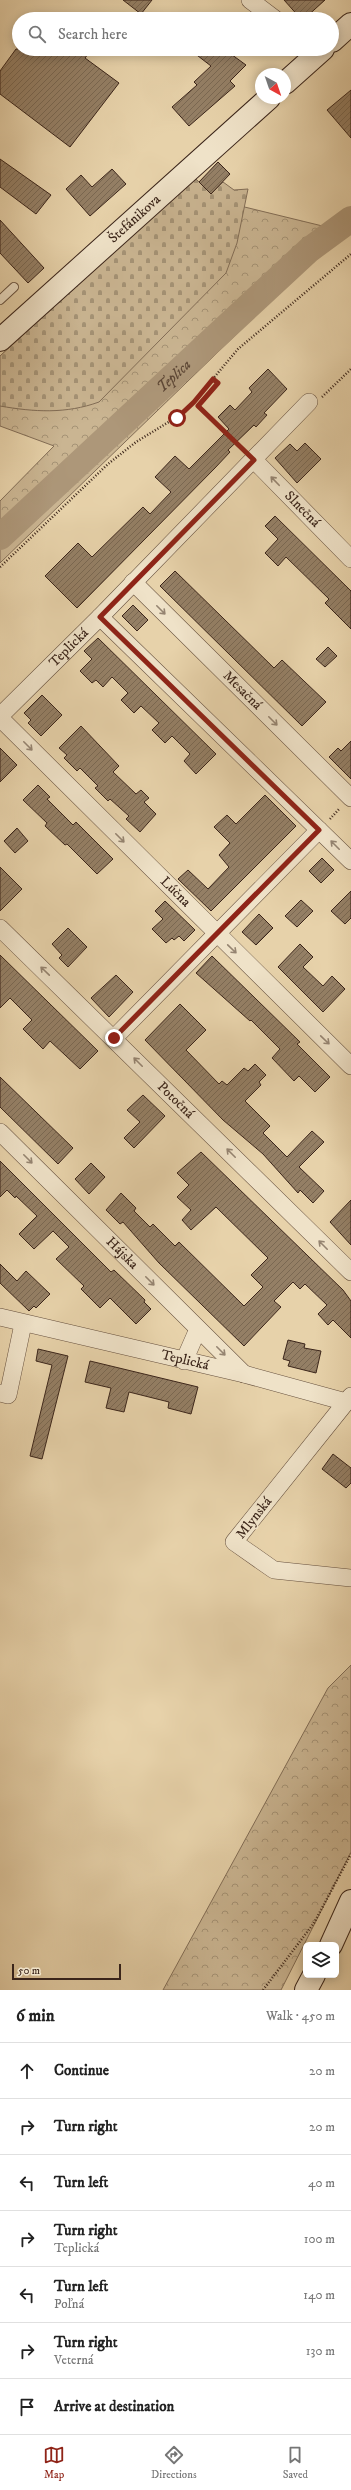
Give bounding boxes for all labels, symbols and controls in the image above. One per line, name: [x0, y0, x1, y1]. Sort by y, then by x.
search box: [12, 12, 339, 56]
icon: search: [26, 23, 48, 45]
text: Search here: [58, 25, 127, 44]
north arrow: [255, 68, 291, 104]
street label: Štefánikova: [104, 191, 165, 247]
water label: Teplica: [152, 355, 195, 396]
route start: [168, 409, 186, 427]
one-way arrow: [270, 476, 280, 486]
street label: Slnečná: [280, 487, 324, 531]
one-way arrow: [156, 605, 166, 615]
street label: Teplická: [45, 624, 93, 671]
street label: Mesačná: [219, 667, 266, 714]
one-way arrow: [268, 716, 278, 726]
one-way arrow: [23, 741, 33, 751]
one-way arrow: [115, 833, 125, 843]
one-way arrow: [330, 840, 340, 850]
street label: Lúčna: [156, 873, 195, 911]
one-way arrow: [227, 944, 237, 954]
one-way arrow: [40, 967, 50, 976]
route end: [105, 1029, 123, 1047]
one-way arrow: [320, 1035, 330, 1045]
one-way arrow: [133, 1057, 143, 1067]
street label: Potočná: [153, 1078, 198, 1123]
one-way arrow: [226, 1148, 236, 1158]
one-way arrow: [23, 1154, 33, 1164]
street label: Hájska: [102, 1233, 142, 1273]
one-way arrow: [318, 1240, 328, 1249]
one-way arrow: [145, 1276, 155, 1285]
street label: Teplická: [159, 1346, 211, 1375]
one-way arrow: [216, 1347, 226, 1356]
street label: Mlynská: [232, 1493, 276, 1543]
map controls: [303, 1942, 339, 1978]
button: layers: [303, 1942, 339, 1978]
scale bar: [12, 1962, 121, 1981]
text: 50 m: [18, 1964, 40, 1978]
text: 6 min: [16, 2005, 55, 2027]
text: Walk · 450 m: [266, 2008, 335, 2024]
icon: ahead: [16, 2060, 38, 2082]
text: Continue: [54, 2061, 109, 2080]
text: 20 m: [309, 2063, 335, 2079]
icon: right: [16, 2116, 38, 2138]
text: Turn right: [54, 2117, 117, 2136]
text: 20 m: [309, 2119, 335, 2135]
icon: left: [16, 2172, 38, 2194]
text: Turn left: [54, 2173, 108, 2192]
text: 40 m: [308, 2175, 335, 2191]
text: Turn right: [54, 2221, 117, 2240]
icon: right: [16, 2228, 38, 2250]
text: 100 m: [304, 2231, 335, 2247]
text: Teplická: [54, 2240, 99, 2256]
text: Turn left: [54, 2277, 108, 2296]
icon: left: [16, 2284, 38, 2306]
text: 140 m: [303, 2287, 335, 2303]
text: Poľná: [54, 2296, 84, 2312]
text: Turn right: [54, 2333, 117, 2352]
icon: right: [16, 2340, 38, 2362]
text: 130 m: [306, 2343, 335, 2359]
text: Veterná: [54, 2352, 94, 2368]
icon: arrive: [16, 2396, 38, 2418]
text: Arrive at destination: [54, 2397, 174, 2416]
tab: Map: [43, 2444, 65, 2482]
tab: Directions: [151, 2444, 197, 2482]
tab: Saved: [283, 2444, 308, 2482]

